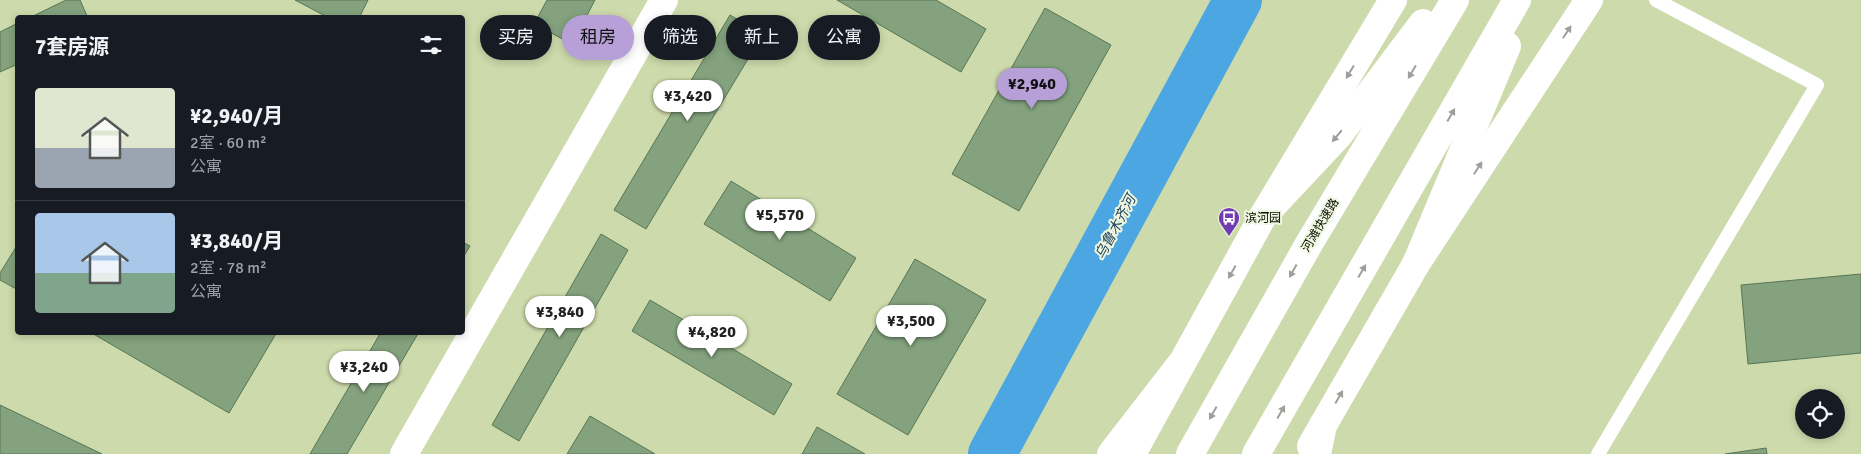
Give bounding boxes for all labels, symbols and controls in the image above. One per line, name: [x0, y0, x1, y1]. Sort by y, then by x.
chip: 买房: [480, 15, 552, 60]
chip: 租房: [562, 15, 634, 60]
chip: 筛选: [644, 15, 716, 60]
chip: 新上: [726, 15, 798, 60]
chip: 公寓: [808, 15, 880, 60]
one-way arrow: [1563, 26, 1572, 39]
icon: filters: [417, 31, 445, 59]
text: 7套房源: [35, 34, 109, 60]
one-way arrow: [1345, 65, 1355, 78]
one-way arrow: [1407, 65, 1416, 78]
pin: ¥2,940: [991, 68, 1073, 110]
text: ¥2,940: [1008, 74, 1056, 94]
pin: ¥3,420: [647, 80, 729, 122]
text: ¥3,420: [664, 86, 712, 106]
text: ¥2,940/月: [190, 103, 283, 129]
icon: home: [75, 108, 135, 168]
one-way arrow: [1447, 108, 1456, 121]
one-way arrow: [1331, 130, 1343, 142]
text: 2室 · 60 m²: [190, 133, 267, 153]
text: 公寓: [190, 157, 222, 177]
one-way arrow: [1474, 161, 1483, 175]
water label: 乌鲁木齐河: [1092, 190, 1141, 262]
street label: 河滩快速路: [1299, 196, 1342, 255]
pin: ¥5,570: [739, 198, 821, 241]
text: ¥5,570: [756, 205, 804, 225]
bus stop icon: 滨河园: [1217, 206, 1241, 237]
place label: 滨河园: [1245, 211, 1281, 226]
text: ¥3,840/月: [190, 228, 283, 254]
icon: home: [75, 233, 135, 293]
text: 2室 · 78 m²: [190, 258, 267, 278]
one-way arrow: [1357, 264, 1366, 277]
one-way arrow: [1228, 265, 1236, 279]
one-way arrow: [1288, 265, 1297, 278]
text: 公寓: [190, 282, 222, 302]
pin: ¥3,840: [519, 296, 601, 338]
text: ¥3,840: [536, 302, 584, 322]
pin: ¥3,500: [870, 304, 952, 347]
text: ¥3,500: [887, 311, 935, 331]
pin: ¥4,820: [671, 316, 753, 358]
text: ¥4,820: [688, 322, 736, 342]
pin: ¥3,240: [323, 350, 405, 393]
text: ¥3,240: [340, 357, 388, 377]
map controls: [1795, 389, 1845, 439]
button: locate: [1795, 389, 1845, 439]
one-way arrow: [1335, 390, 1344, 403]
one-way arrow: [1276, 405, 1285, 418]
one-way arrow: [1209, 406, 1217, 420]

